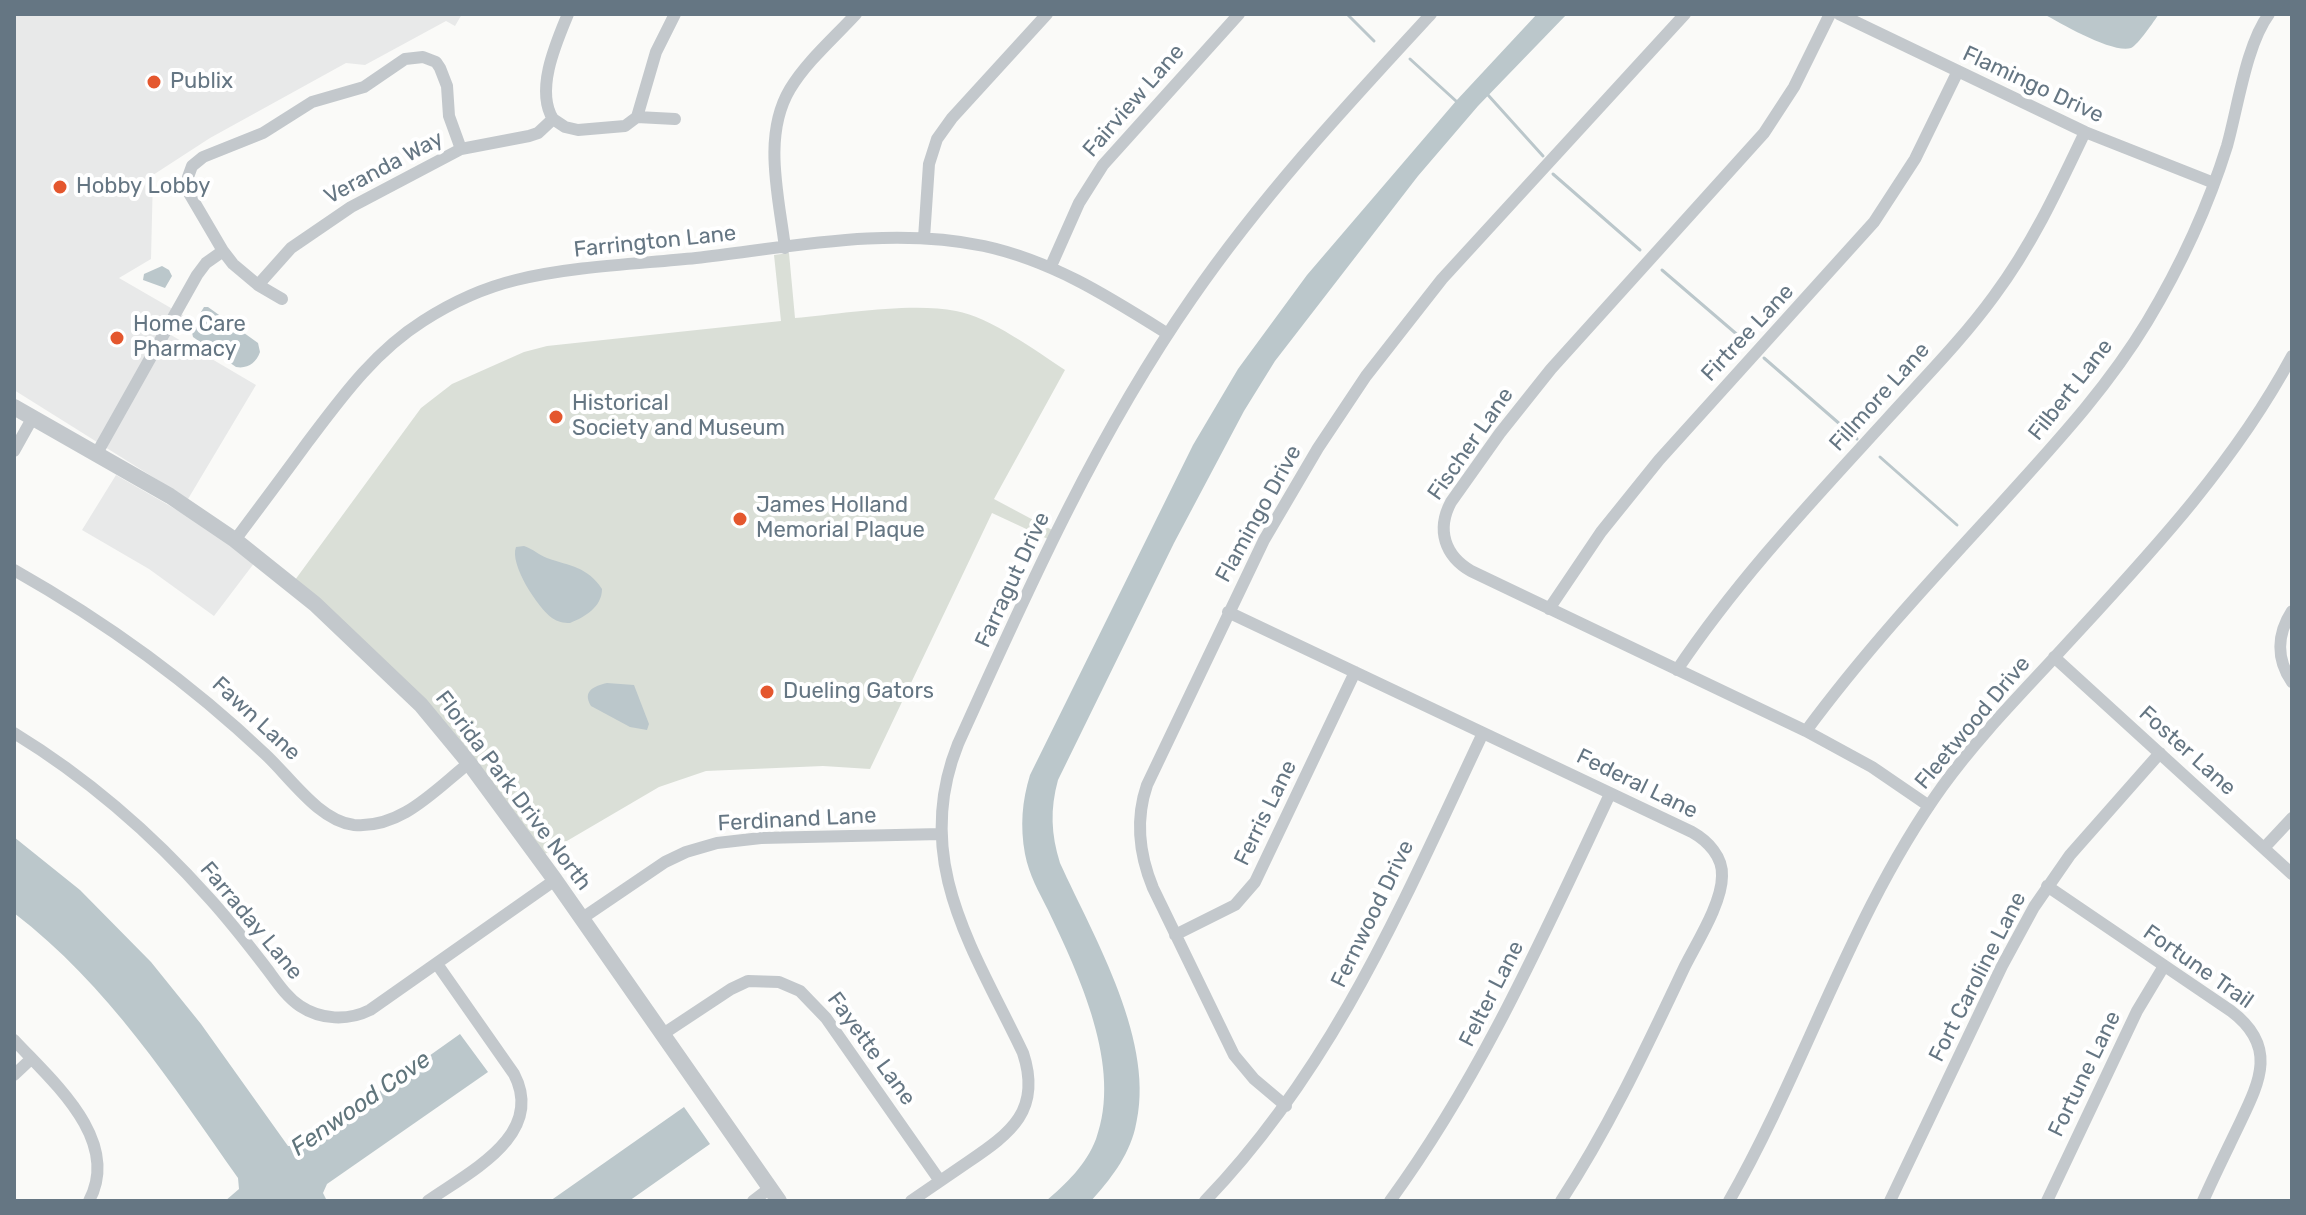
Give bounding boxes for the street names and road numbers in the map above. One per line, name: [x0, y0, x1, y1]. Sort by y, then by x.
street label: Fairview Lane: [1078, 39, 1190, 163]
street label: Flamingo Drive: [1958, 41, 2108, 129]
street label: Veranda Way: [320, 126, 448, 210]
street label: Farrington Lane: [573, 220, 737, 264]
street label: Firtree Lane: [1696, 279, 1800, 387]
street label: Filbert Lane: [2023, 334, 2119, 446]
street label: Fillmore Lane: [1824, 337, 1936, 457]
street label: Fischer Lane: [1423, 383, 1519, 505]
street label: Flamingo Drive: [1210, 441, 1308, 587]
street label: Farragut Drive: [970, 508, 1056, 652]
street label: Fleetwood Drive: [1910, 651, 2036, 795]
street label: Fawn Lane: [206, 672, 306, 766]
street label: Florida Park Drive North: [429, 686, 597, 896]
street label: Foster Lane: [2133, 701, 2241, 801]
street label: Federal Lane: [1572, 743, 1702, 825]
street label: Ferris Lane: [1229, 756, 1303, 870]
street label: Ferdinand Lane: [717, 803, 877, 837]
street label: Fernwood Drive: [1326, 836, 1420, 992]
street label: Farraday Lane: [194, 857, 308, 985]
street label: Fort Caroline Lane: [1924, 888, 2032, 1066]
street label: Fortune Trail: [2138, 919, 2258, 1015]
street label: Felter Lane: [1454, 937, 1530, 1051]
street label: Fayette Lane: [821, 987, 921, 1111]
street label: Fortune Lane: [2043, 1007, 2127, 1141]

